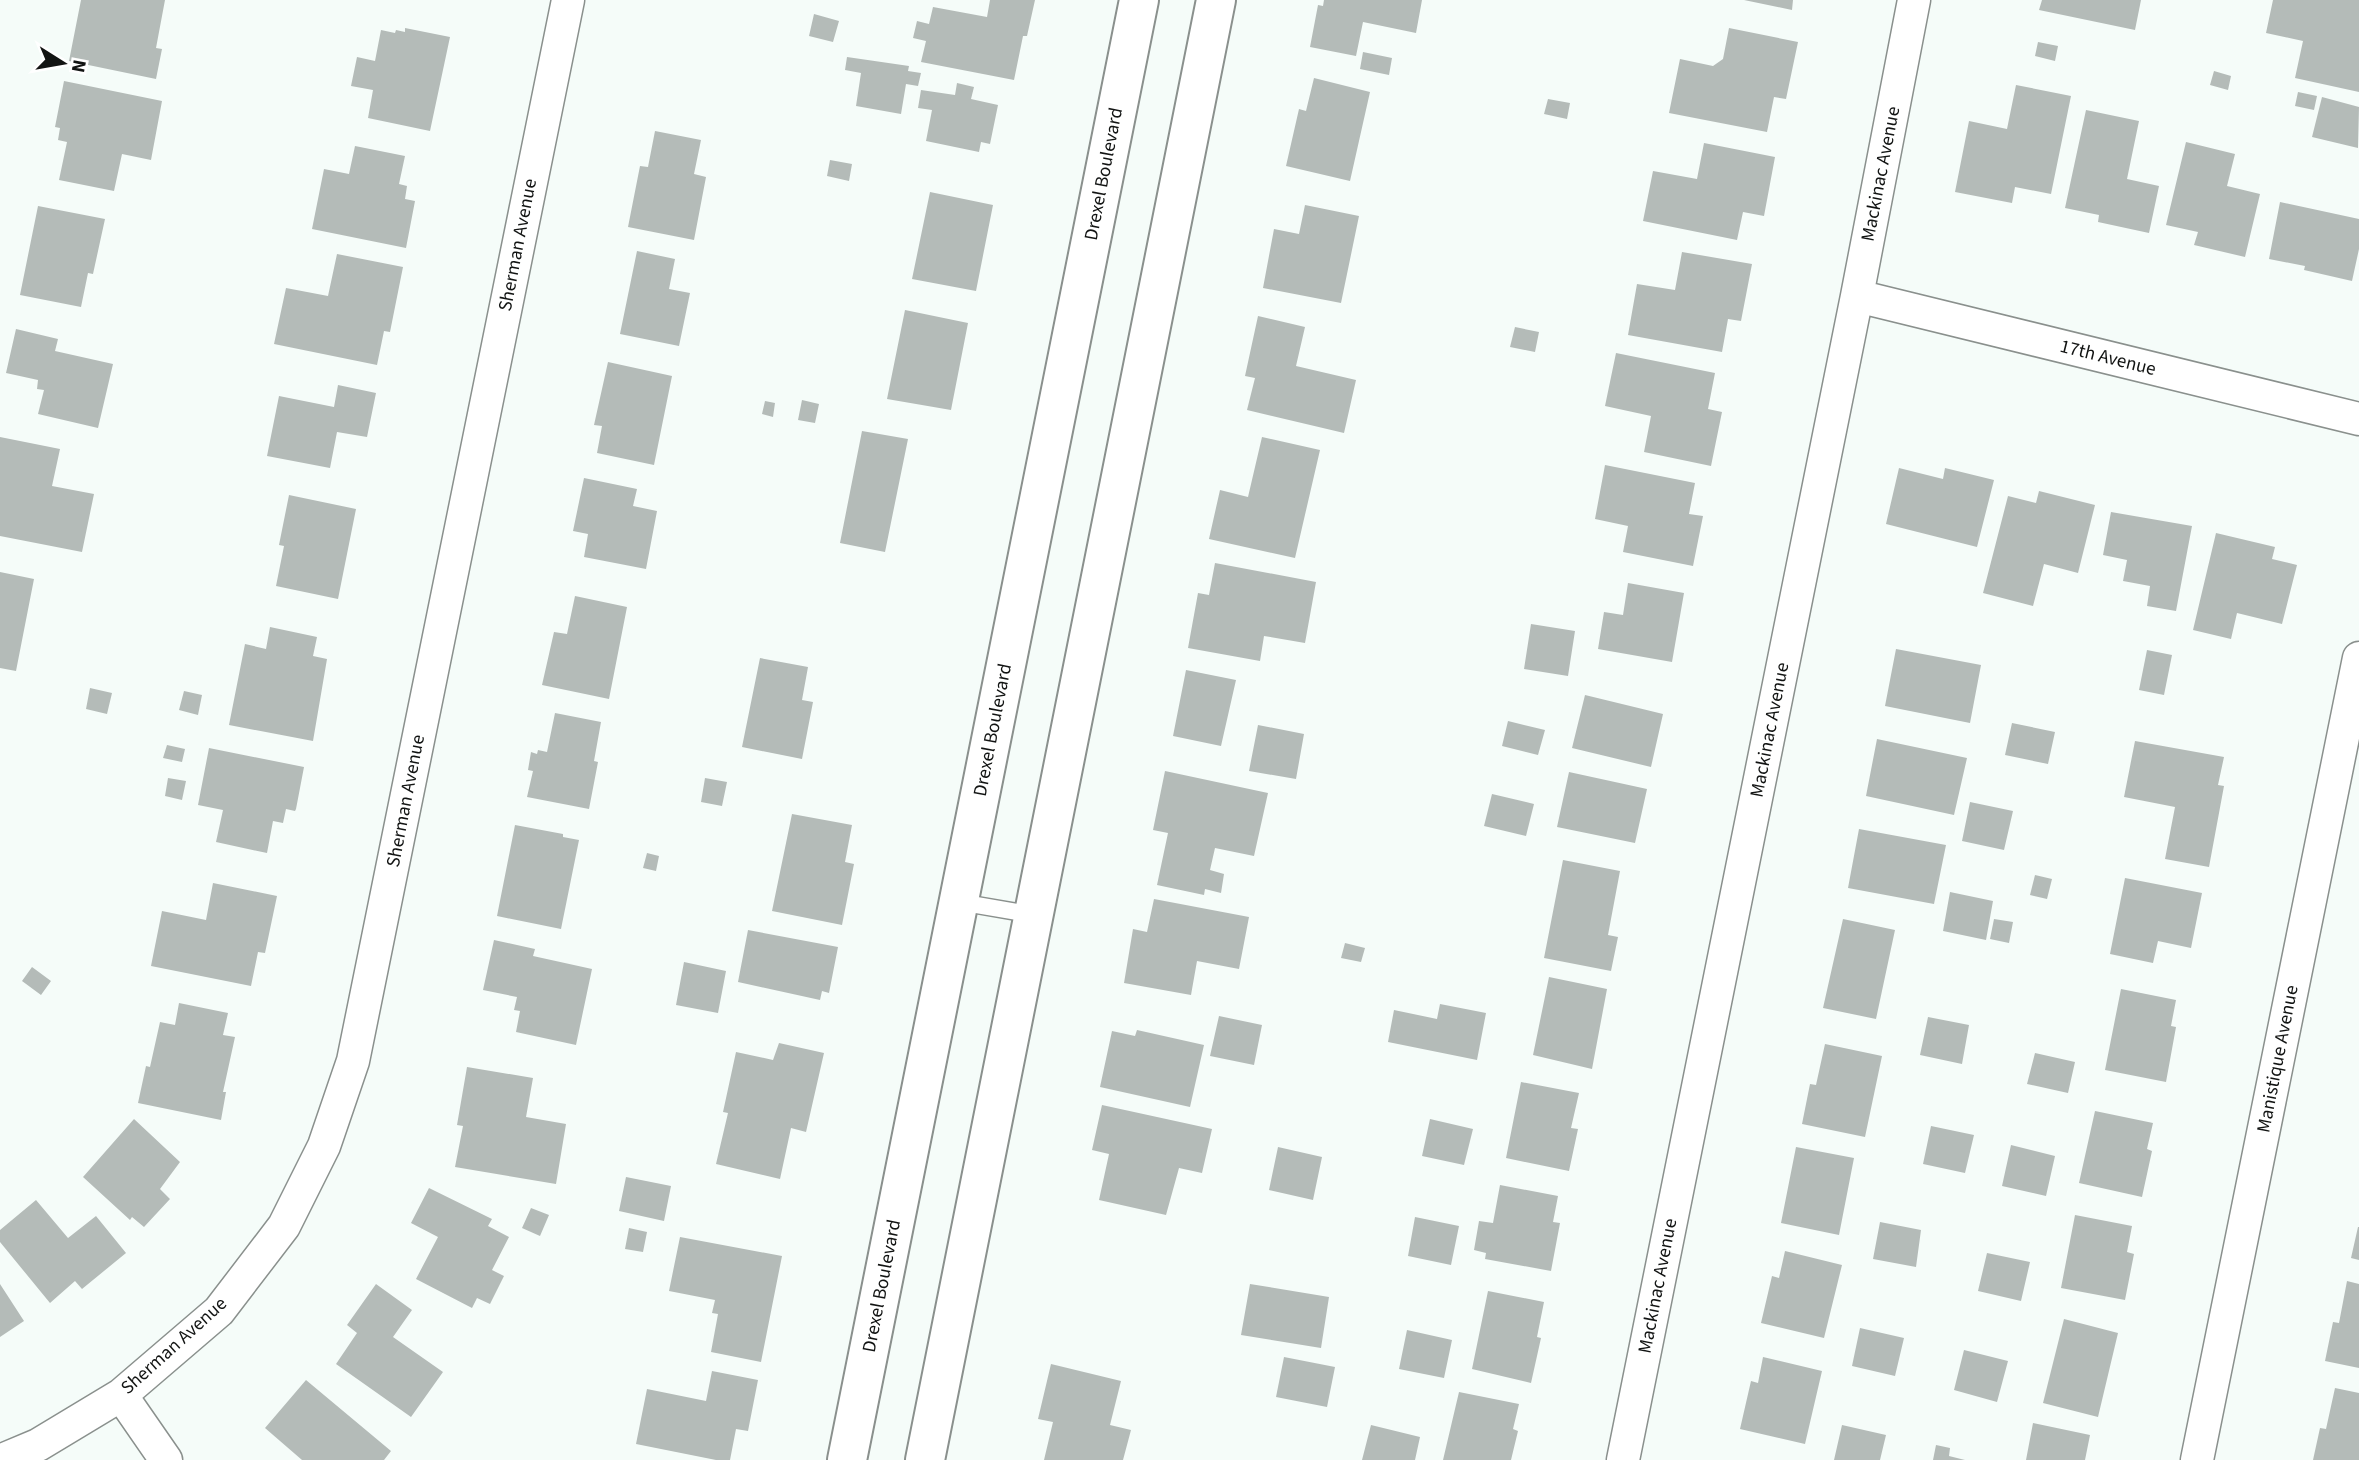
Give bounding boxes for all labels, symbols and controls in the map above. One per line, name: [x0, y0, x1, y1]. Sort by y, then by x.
north arrow: [28, 28, 98, 98]
text: N: [64, 57, 93, 75]
street label: Mackinac Avenue: [1855, 104, 1907, 244]
street label: Drexel Boulevard: [1078, 105, 1130, 243]
street label: Sherman Avenue: [492, 176, 544, 314]
street label: 17th Avenue: [2057, 333, 2159, 383]
street label: Mackinac Avenue: [1744, 660, 1796, 800]
street label: Drexel Boulevard: [967, 661, 1019, 799]
street label: Sherman Avenue: [380, 732, 432, 870]
street label: Manistique Avenue: [2250, 983, 2306, 1135]
street label: Mackinac Avenue: [1632, 1216, 1684, 1356]
street label: Drexel Boulevard: [856, 1217, 908, 1355]
street label: Sherman Avenue: [115, 1291, 233, 1401]

